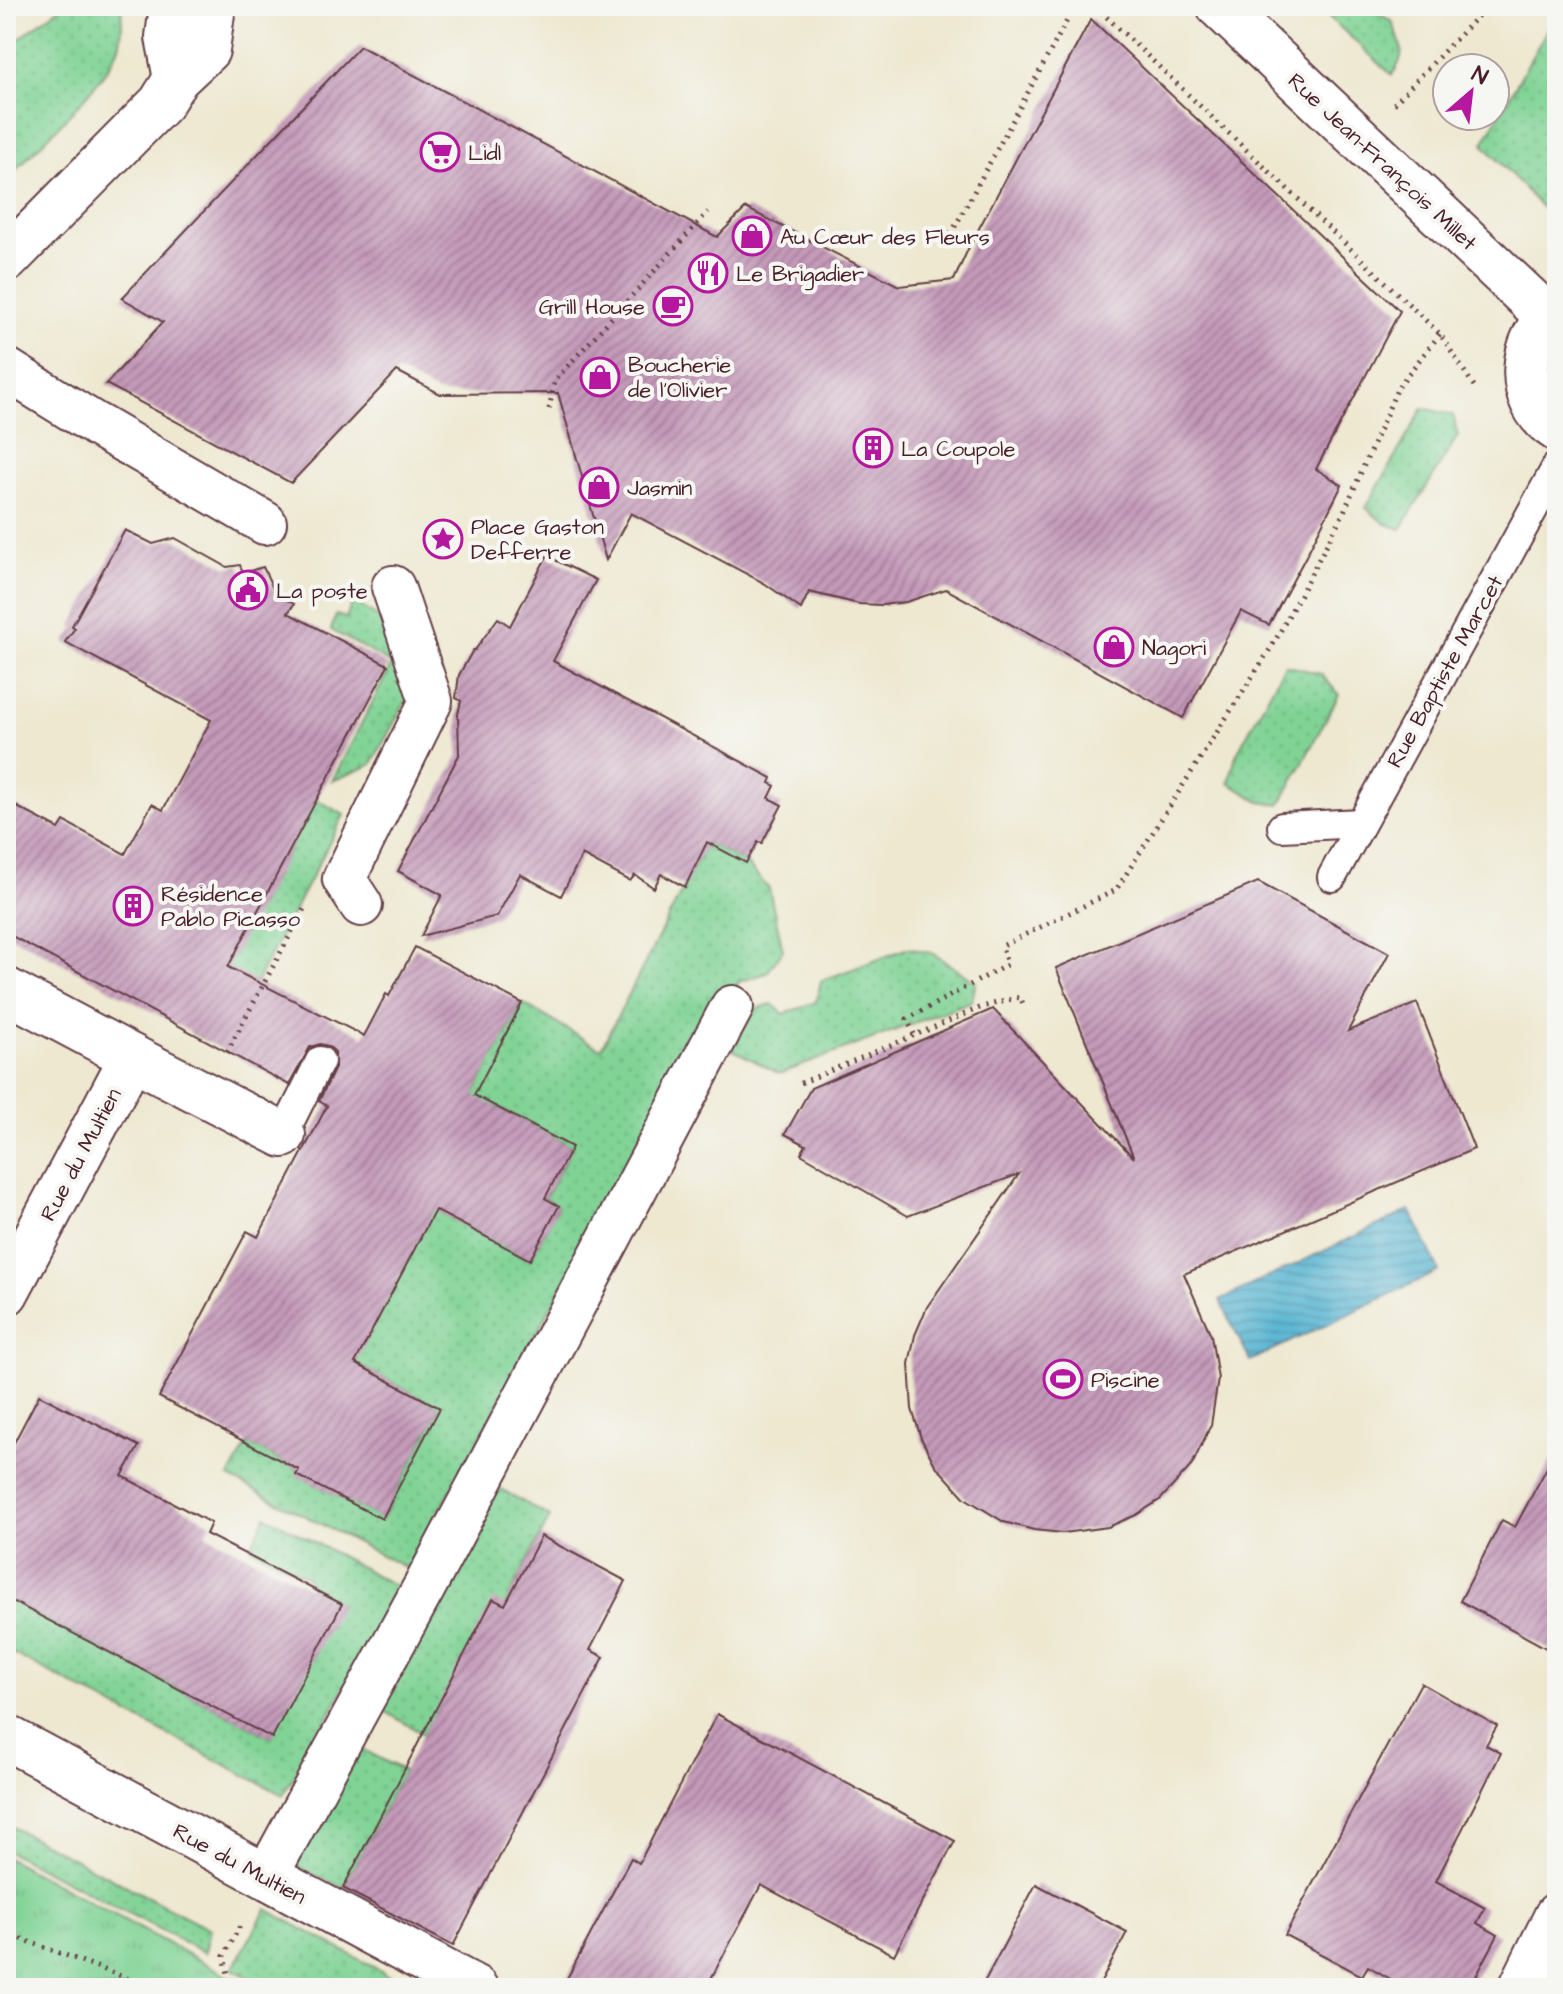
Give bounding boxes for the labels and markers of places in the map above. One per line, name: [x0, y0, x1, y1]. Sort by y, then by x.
supermarket icon: Lidl: [419, 131, 461, 173]
place label: Lidl: [468, 138, 501, 169]
shop icon: Au Cœur des Fleurs: [731, 215, 773, 257]
place label: Au Cœur des Fleurs: [780, 222, 990, 253]
restaurant icon: Le Brigadier: [687, 252, 729, 294]
place label: Le Brigadier: [736, 259, 864, 291]
cafe icon: Grill House: [652, 285, 694, 327]
place label: Grill House: [539, 292, 645, 323]
place label: Boucherie de l'Olivier: [628, 350, 731, 406]
shop icon: Boucherie de l'Olivier: [579, 356, 621, 398]
building icon: La Coupole: [852, 427, 894, 469]
place label: La Coupole: [901, 434, 1015, 465]
shop icon: Jasmin: [578, 466, 620, 508]
place label: Jasmin: [627, 473, 692, 504]
place label: Place Gaston Defferre: [471, 512, 604, 568]
place icon: Place Gaston Defferre: [422, 518, 464, 560]
public building icon: La poste: [227, 569, 269, 611]
place label: La poste: [276, 576, 368, 607]
shop icon: Nagori: [1093, 626, 1135, 668]
place label: Nagori: [1142, 633, 1206, 665]
place label: Résidence Pablo Picasso: [161, 879, 301, 935]
building icon: Résidence Pablo Picasso: [112, 885, 154, 927]
sports icon: Piscine: [1042, 1358, 1084, 1400]
place label: Piscine: [1091, 1365, 1160, 1396]

